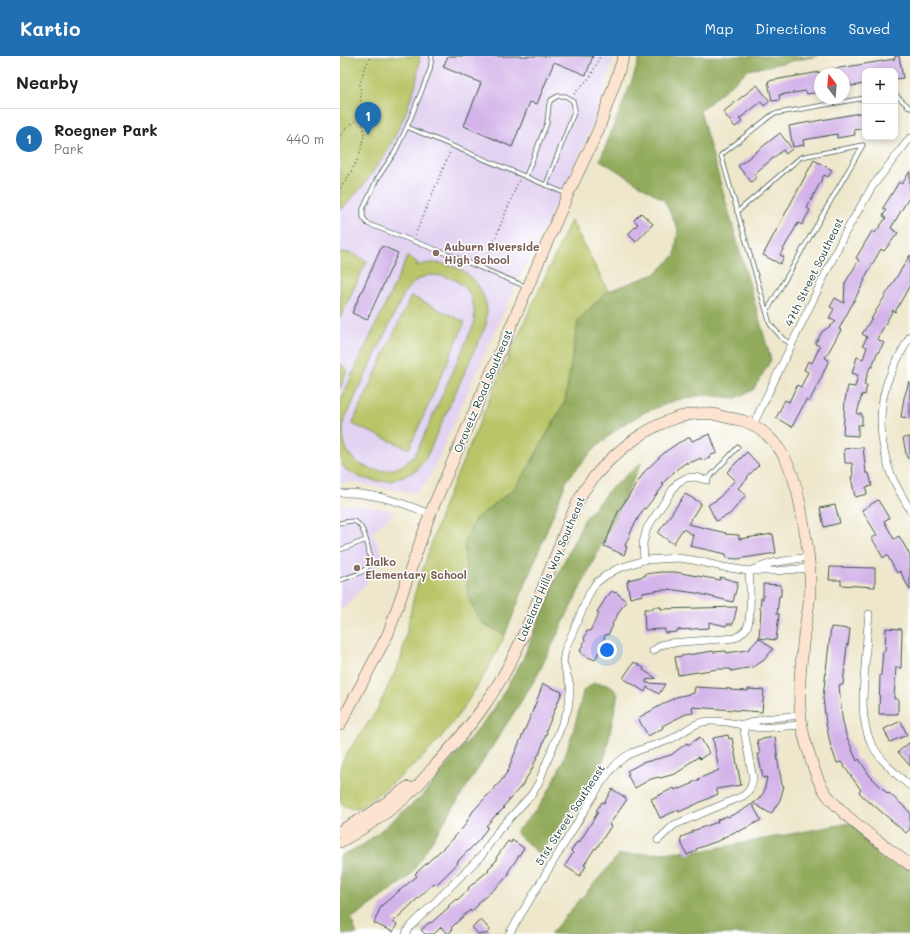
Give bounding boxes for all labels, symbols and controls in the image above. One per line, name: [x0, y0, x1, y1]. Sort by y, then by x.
text: Kartio: [20, 16, 80, 41]
text: Map: [705, 19, 733, 38]
text: Directions: [755, 19, 826, 38]
text: Saved: [848, 19, 890, 38]
north arrow: [814, 68, 850, 104]
map controls: [862, 68, 898, 140]
button: +: [862, 68, 898, 104]
text: Nearby: [16, 71, 78, 93]
pin: 1: [355, 102, 381, 135]
button: −: [862, 104, 898, 140]
text: Roegner Park: [54, 120, 158, 140]
text: 1: [26, 130, 32, 147]
text: 440 m: [286, 130, 324, 147]
text: Park: [54, 140, 83, 157]
street label: 47th Street Southeast: [781, 215, 847, 329]
place label: Auburn Riverside High School: [444, 239, 540, 267]
marker: Auburn Riverside High School: [431, 248, 441, 258]
street label: Oravetz Road Southeast: [450, 327, 515, 455]
street label: Lakeland Hills Way Southeast: [513, 494, 588, 644]
place label: Ilalko Elementary School: [365, 554, 467, 582]
marker: Ilalko Elementary School: [352, 563, 362, 573]
your location: [597, 640, 617, 660]
street label: 51st Street Southeast: [531, 761, 608, 868]

